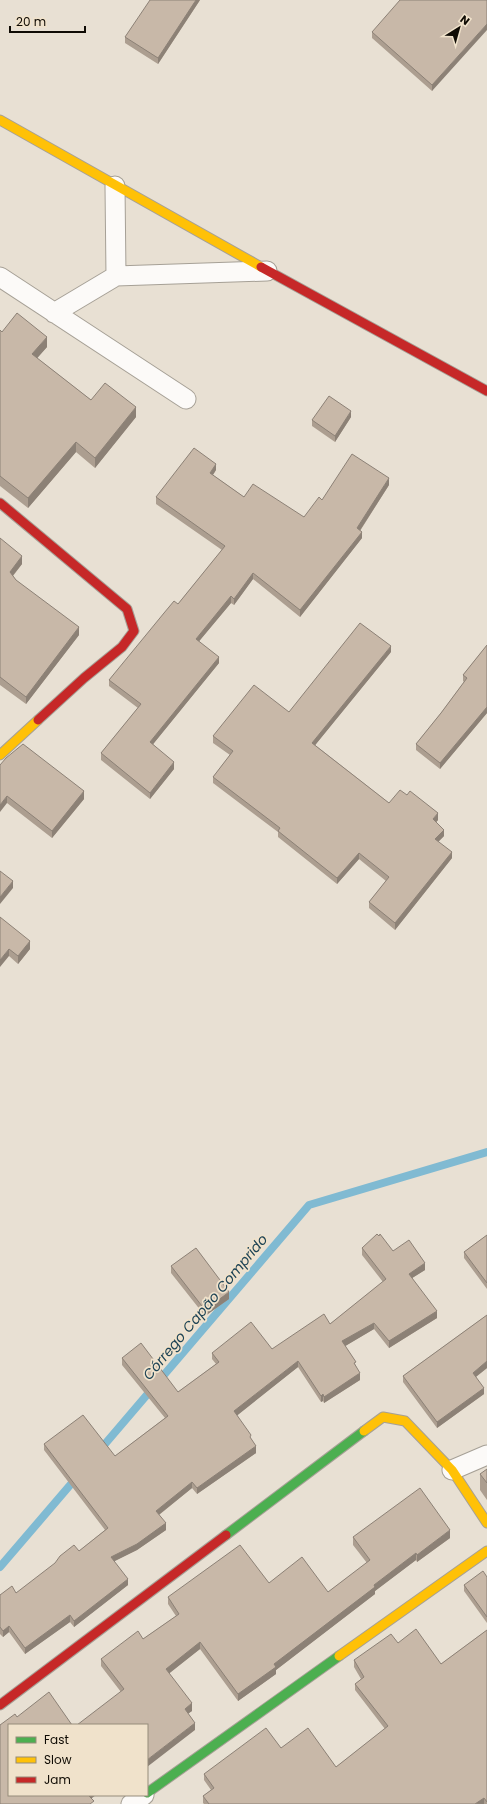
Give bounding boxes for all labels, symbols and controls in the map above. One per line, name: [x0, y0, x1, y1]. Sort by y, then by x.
scale bar: [10, 8, 85, 34]
north arrow: [439, 8, 479, 48]
text: N: [457, 11, 473, 29]
text: 20 m: [16, 13, 46, 30]
water label: Córrego Capão Comprido: [138, 1230, 272, 1384]
legend: [8, 1724, 148, 1796]
text: Fast: [44, 1731, 69, 1748]
text: Slow: [44, 1751, 72, 1768]
text: Jam: [44, 1771, 71, 1788]

